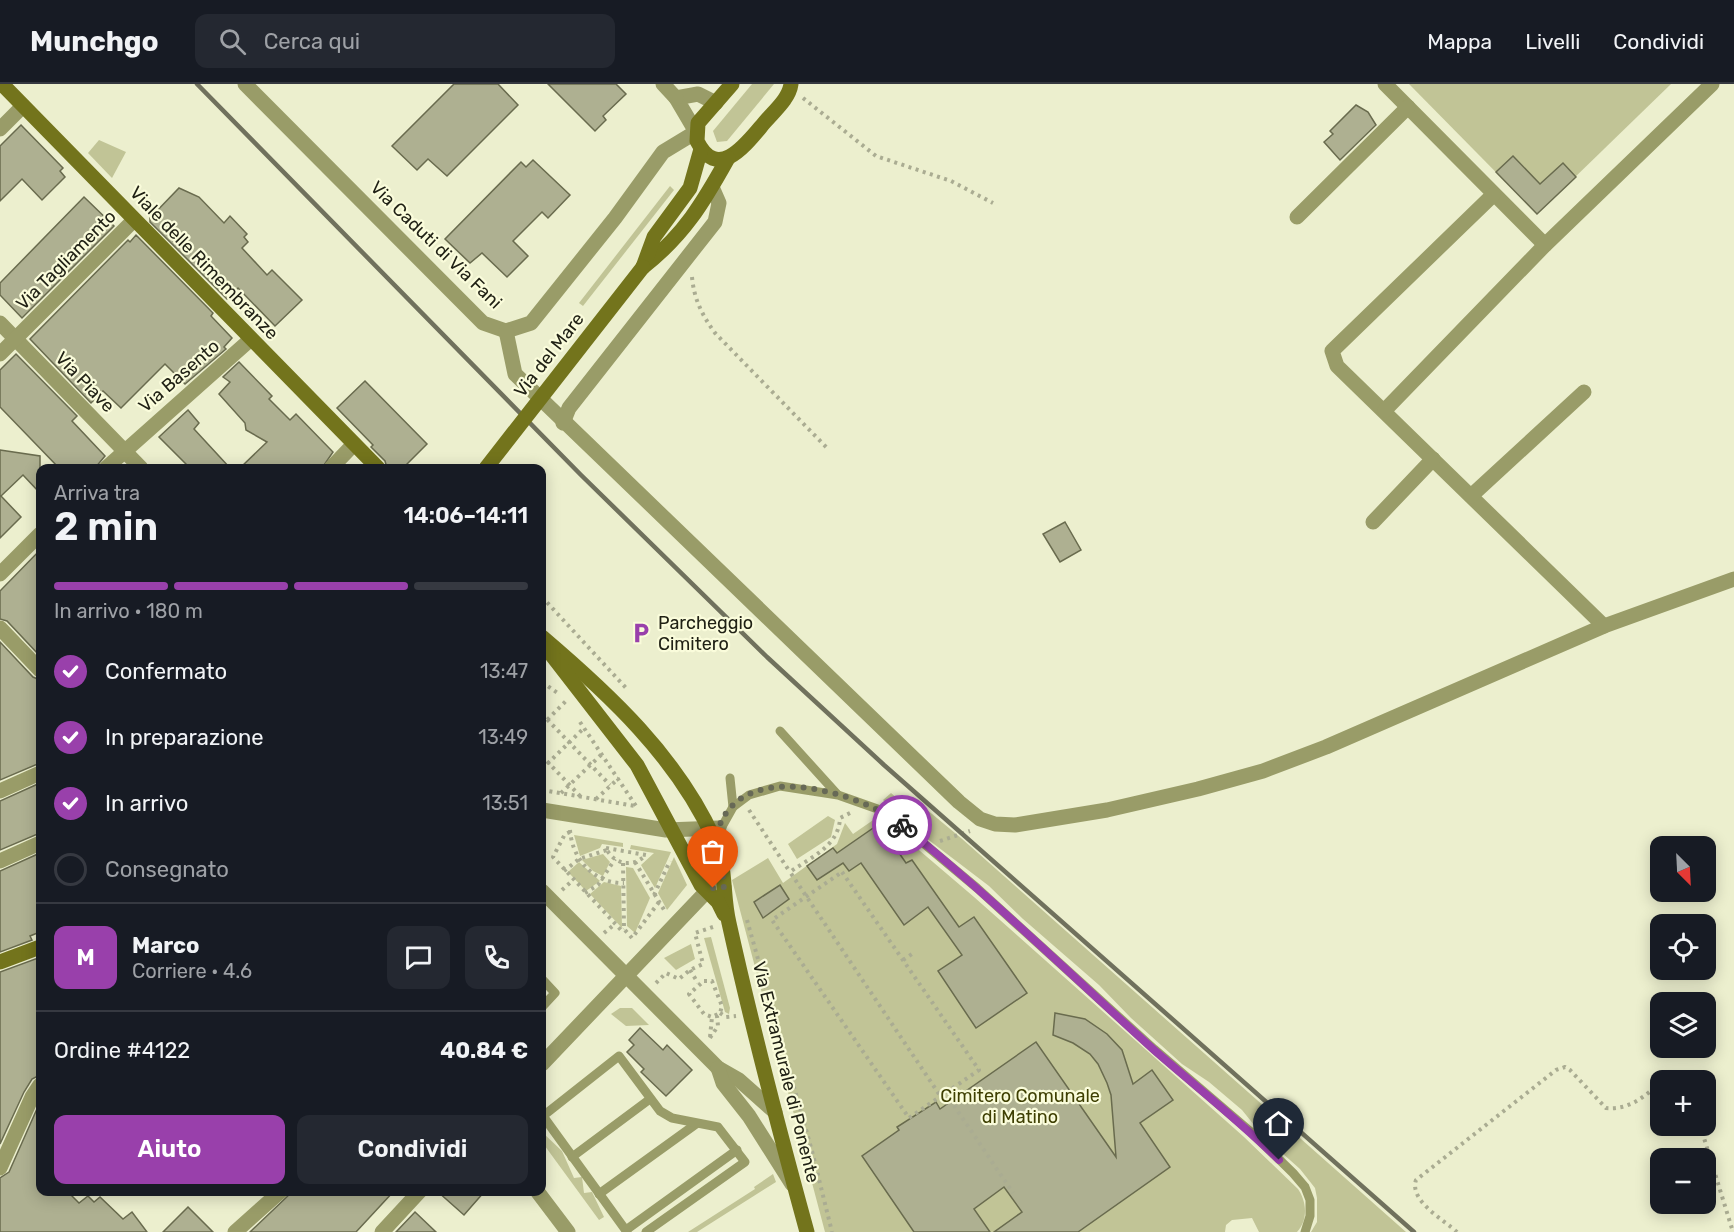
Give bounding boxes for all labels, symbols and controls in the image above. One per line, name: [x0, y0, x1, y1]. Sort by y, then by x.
search box: [195, 14, 615, 68]
text: Munchgo: [30, 25, 159, 58]
icon: search: [216, 25, 249, 58]
text: Cerca qui: [264, 28, 360, 55]
text: Mappa: [1427, 29, 1492, 54]
text: Livelli: [1525, 29, 1580, 54]
text: Condividi: [1613, 29, 1704, 54]
street label: Via Caduti di Via Fani: [366, 177, 506, 313]
street label: Viale delle Rimembranze: [125, 182, 283, 344]
street label: Via Tagliamento: [11, 205, 121, 315]
street label: Via del Mare: [509, 308, 589, 402]
street label: Via Basento: [134, 335, 224, 417]
street label: Via Piave: [51, 347, 119, 417]
text: Arriva tra: [54, 481, 140, 505]
text: 14:06–14:11: [403, 502, 528, 529]
text: 2 min: [54, 504, 158, 550]
text: In arrivo · 180 m: [54, 599, 203, 623]
place label: Parcheggio Cimitero: [658, 612, 753, 655]
parking icon: Parcheggio Cimitero: [629, 621, 653, 645]
icon: check: [54, 655, 87, 688]
text: Confermato: [105, 658, 227, 685]
text: 13:47: [480, 659, 528, 683]
icon: check: [54, 721, 87, 754]
text: In preparazione: [105, 724, 264, 751]
text: 13:49: [478, 725, 528, 749]
icon: check: [54, 787, 87, 820]
text: In arrivo: [105, 790, 188, 817]
text: 13:51: [482, 791, 528, 815]
courier: [872, 795, 932, 855]
icon: bike: [886, 809, 919, 842]
pin: [687, 826, 738, 888]
icon: bag: [696, 835, 729, 868]
north arrow: [1650, 836, 1716, 902]
map controls: [1650, 836, 1716, 1214]
text: Consegnato: [105, 856, 229, 883]
button: locate: [1650, 914, 1716, 980]
button: chat: [387, 926, 450, 989]
button: phone: [465, 926, 528, 989]
text: Marco: [132, 932, 200, 959]
text: M: [76, 944, 95, 971]
text: Corriere · 4.6: [132, 959, 252, 983]
street label: Via Extramurale di Ponente: [748, 959, 824, 1185]
button: layers: [1650, 992, 1716, 1058]
text: Ordine #4122: [54, 1037, 190, 1064]
text: 40.84 €: [440, 1037, 528, 1064]
button: +: [1650, 1070, 1716, 1136]
park label: Cimitero Comunale di Matino: [940, 1085, 1100, 1128]
pin: [1253, 1098, 1304, 1160]
icon: home: [1262, 1107, 1295, 1140]
button: Aiuto: [54, 1115, 285, 1184]
button: Condividi: [297, 1115, 528, 1184]
button: −: [1650, 1148, 1716, 1214]

